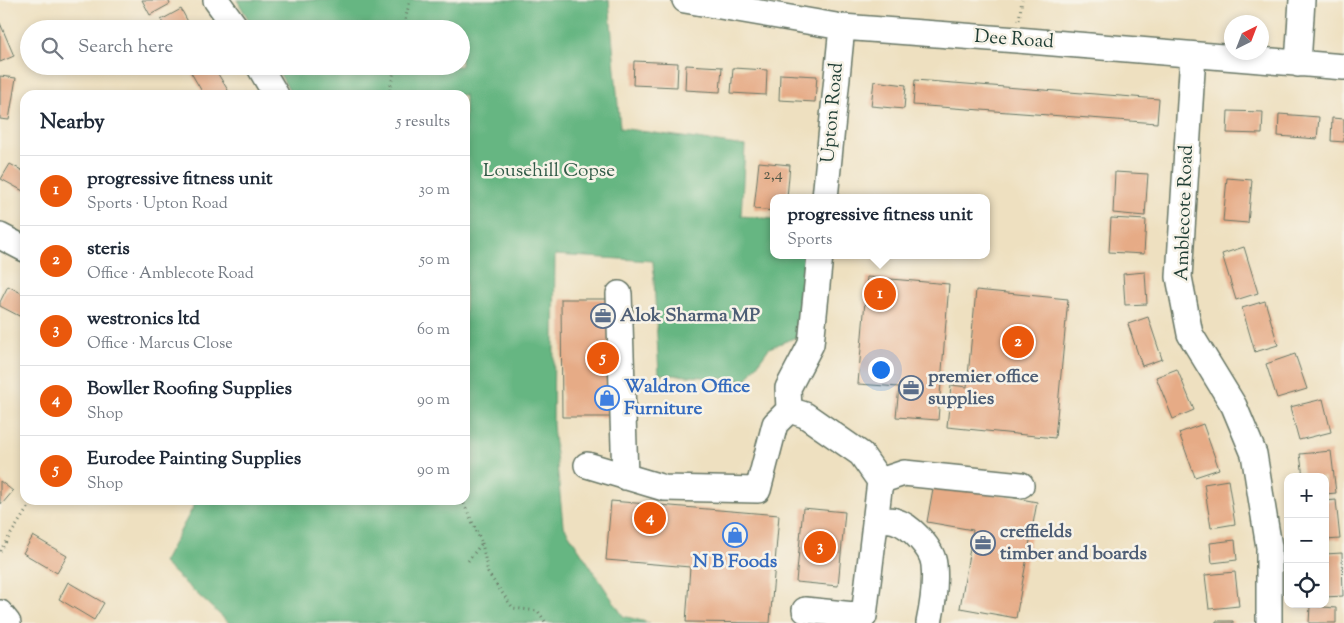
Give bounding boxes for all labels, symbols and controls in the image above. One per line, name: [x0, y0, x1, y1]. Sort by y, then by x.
north arrow: [1224, 15, 1269, 60]
search box: [20, 20, 470, 75]
street label: Dee Road: [973, 24, 1055, 56]
icon: search: [38, 34, 66, 62]
text: Search here: [78, 34, 173, 61]
street label: Upton Road: [815, 61, 851, 164]
text: Nearby: [40, 108, 105, 138]
text: 5 results: [396, 111, 450, 134]
street label: Amblecote Road: [1169, 144, 1201, 282]
park label: Lousehill Copse: [483, 158, 615, 185]
house number: 2,4: [763, 164, 783, 187]
text: progressive fitness unit: [87, 166, 272, 193]
text: 1: [53, 179, 59, 202]
text: 30 m: [419, 179, 450, 202]
text: Sports · Upton Road: [87, 193, 228, 216]
popup: [770, 194, 990, 259]
text: progressive fitness unit: [787, 202, 973, 229]
text: Sports: [787, 229, 832, 252]
text: steris: [87, 236, 130, 263]
text: 2: [52, 249, 60, 272]
text: 50 m: [419, 249, 450, 272]
text: Office · Amblecote Road: [87, 263, 254, 286]
pin: 1: [864, 275, 896, 313]
office icon: Alok Sharma MP: [590, 303, 616, 329]
place label: Alok Sharma MP: [620, 303, 760, 330]
text: westronics ltd: [87, 306, 200, 333]
text: 3: [53, 319, 59, 342]
text: 60 m: [417, 319, 450, 342]
pin: 2: [1002, 323, 1034, 361]
text: Office · Marcus Close: [87, 333, 233, 356]
pin: 5: [587, 339, 619, 377]
your location: [868, 357, 894, 383]
place label: premier office supplies: [928, 364, 1039, 413]
place label: Waldron Office Furniture: [624, 374, 750, 423]
office icon: premier office supplies: [898, 375, 924, 401]
text: Bowller Roofing Supplies: [87, 376, 292, 403]
shop icon: Waldron Office Furniture: [594, 385, 620, 411]
text: 4: [52, 389, 60, 412]
text: 90 m: [417, 389, 450, 412]
text: Shop: [87, 403, 123, 426]
text: Eurodee Painting Supplies: [87, 446, 301, 473]
text: 5: [53, 459, 59, 482]
text: 90 m: [417, 459, 450, 482]
text: Shop: [87, 473, 123, 496]
map controls: [1284, 473, 1329, 608]
button: +: [1284, 473, 1329, 518]
pin: 4: [634, 499, 666, 537]
button: −: [1284, 518, 1329, 563]
place label: creffields timber and boards: [1000, 519, 1148, 568]
shop icon: N B Foods: [722, 522, 748, 548]
pin: 3: [804, 528, 836, 566]
office icon: creffields timber and boards: [970, 530, 996, 556]
place label: N B Foods: [693, 549, 778, 576]
button: locate: [1284, 563, 1329, 608]

